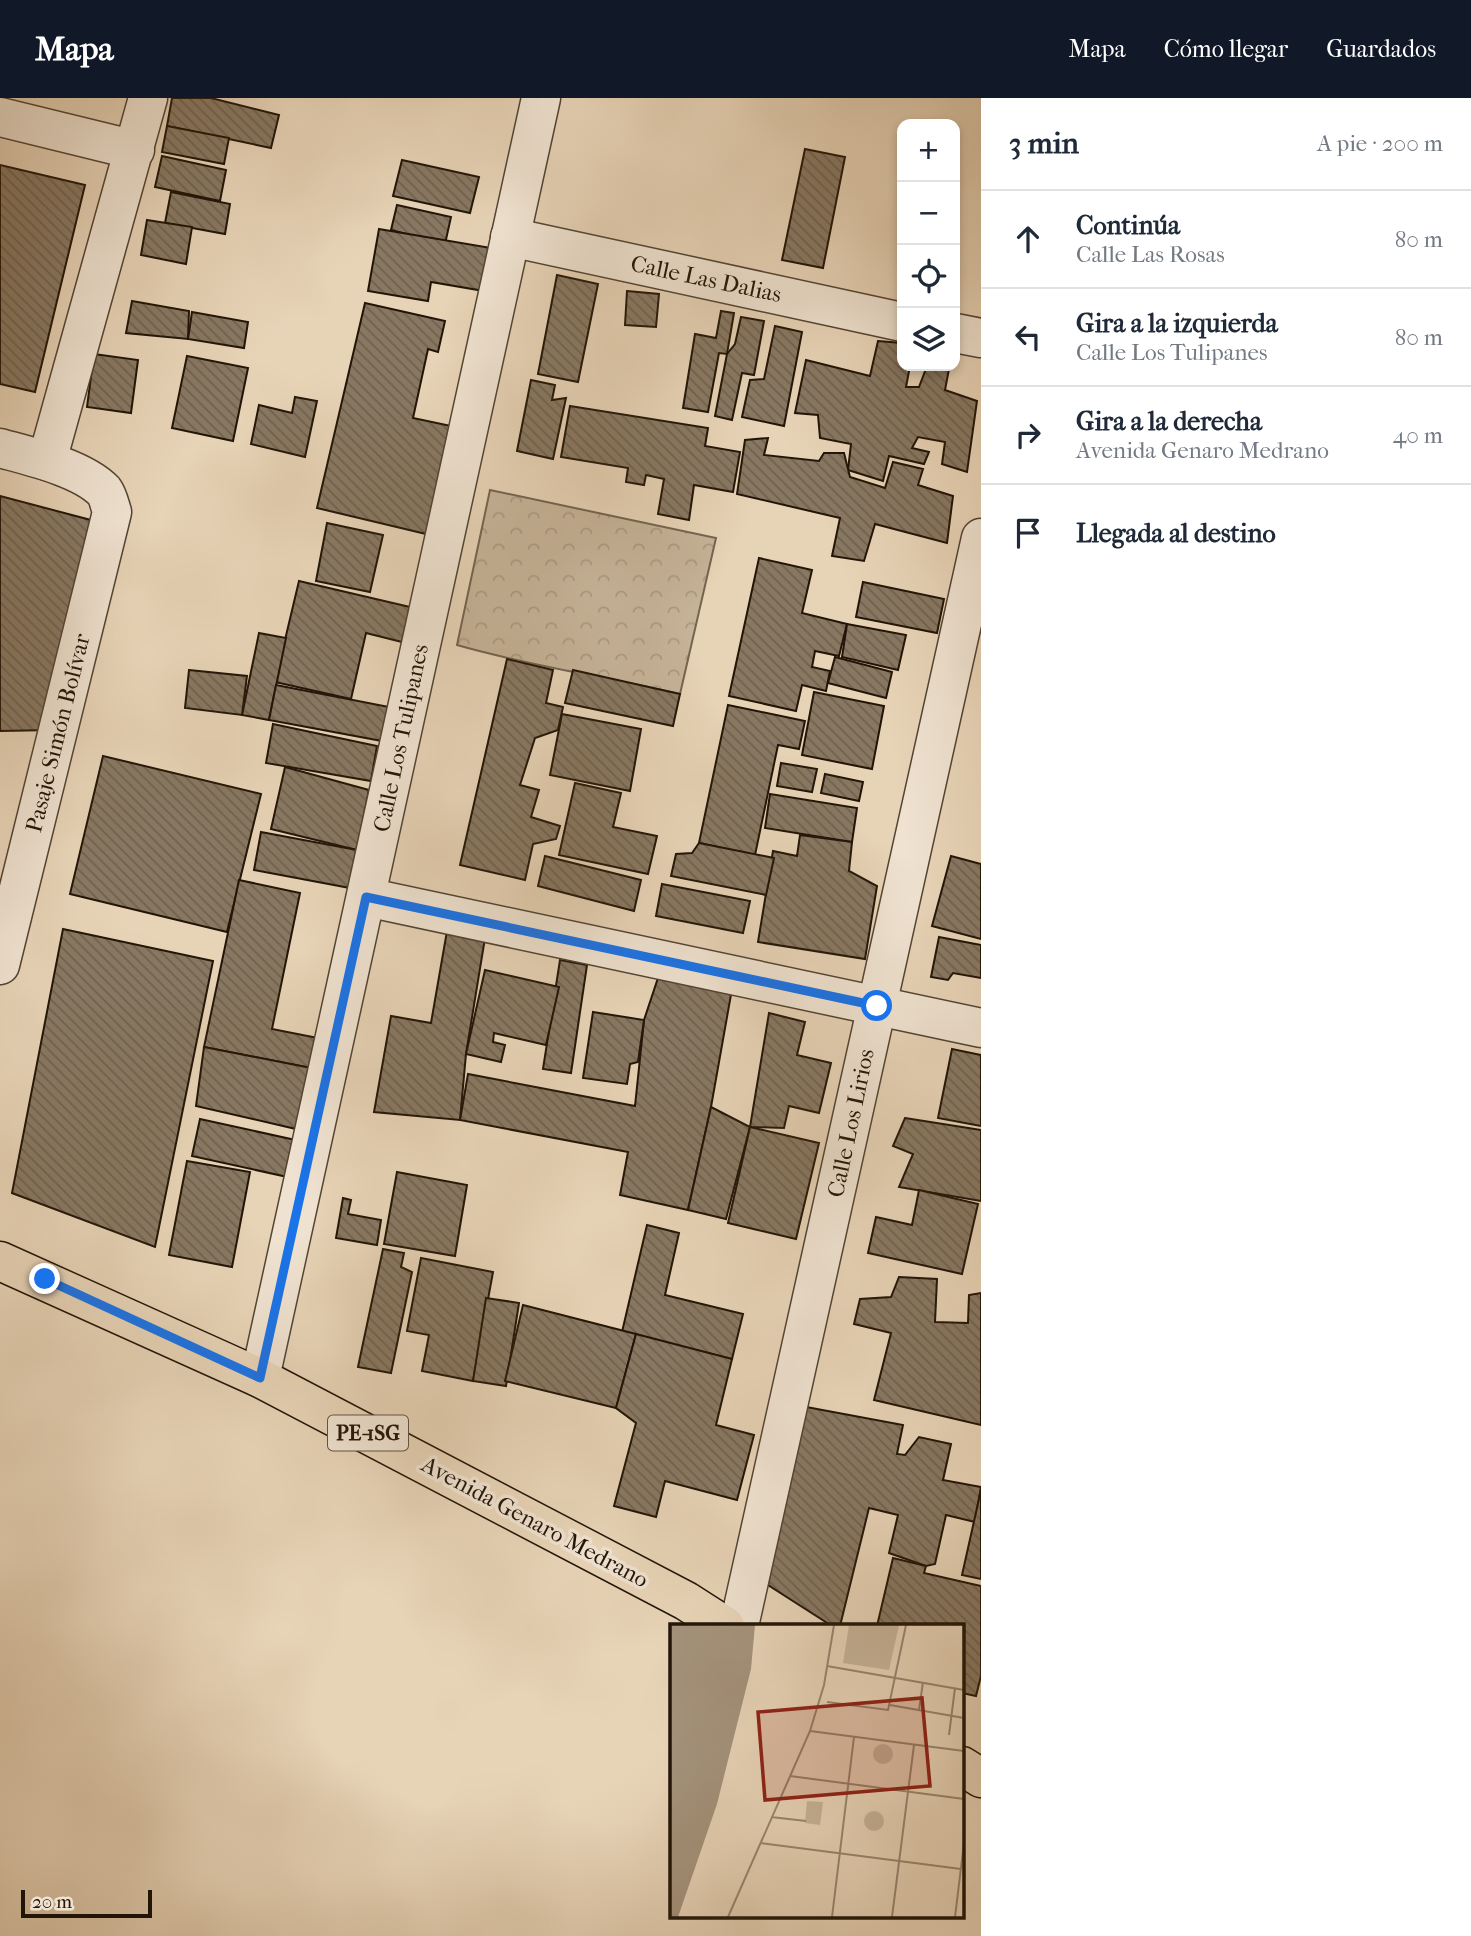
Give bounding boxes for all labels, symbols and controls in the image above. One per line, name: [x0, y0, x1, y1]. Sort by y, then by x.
text: Mapa: [35, 30, 114, 69]
text: Mapa: [1068, 35, 1126, 63]
text: Cómo llegar: [1164, 35, 1288, 63]
text: Guardados: [1326, 35, 1436, 63]
map controls: [897, 119, 960, 371]
button: +: [897, 119, 960, 182]
text: 3 min: [1009, 126, 1079, 161]
text: A pie · 200 m: [1317, 130, 1443, 157]
button: −: [897, 182, 960, 245]
text: Continúa: [1076, 210, 1180, 241]
icon: ahead: [1009, 220, 1047, 258]
text: 80 m: [1395, 226, 1443, 253]
text: Calle Las Rosas: [1076, 241, 1225, 268]
button: locate: [897, 245, 960, 308]
street label: Calle Las Dalias: [628, 250, 784, 308]
button: layers: [897, 308, 960, 371]
text: Gira a la izquierda: [1076, 308, 1278, 339]
icon: left: [1009, 318, 1047, 356]
text: 80 m: [1395, 324, 1443, 351]
text: Calle Los Tulipanes: [1076, 339, 1267, 366]
text: Gira a la derecha: [1076, 406, 1262, 437]
icon: right: [1009, 416, 1047, 454]
text: 40 m: [1393, 422, 1443, 449]
text: Avenida Genaro Medrano: [1076, 437, 1329, 464]
icon: arrive: [1009, 514, 1047, 552]
text: Llegada al destino: [1076, 518, 1276, 549]
street label: Pasaje Simón Bolívar: [20, 631, 96, 835]
street label: Calle Los Tulipanes: [368, 642, 434, 834]
route start: [861, 990, 892, 1021]
street label: Calle Los Lirios: [822, 1046, 880, 1200]
route end: [29, 1263, 60, 1294]
road number: PE-1SG: [328, 1416, 408, 1450]
street label: Avenida Genaro Medrano: [416, 1450, 653, 1593]
inset map: [670, 1624, 964, 1918]
scale bar: [21, 1887, 152, 1919]
text: 20 m: [32, 1891, 72, 1913]

